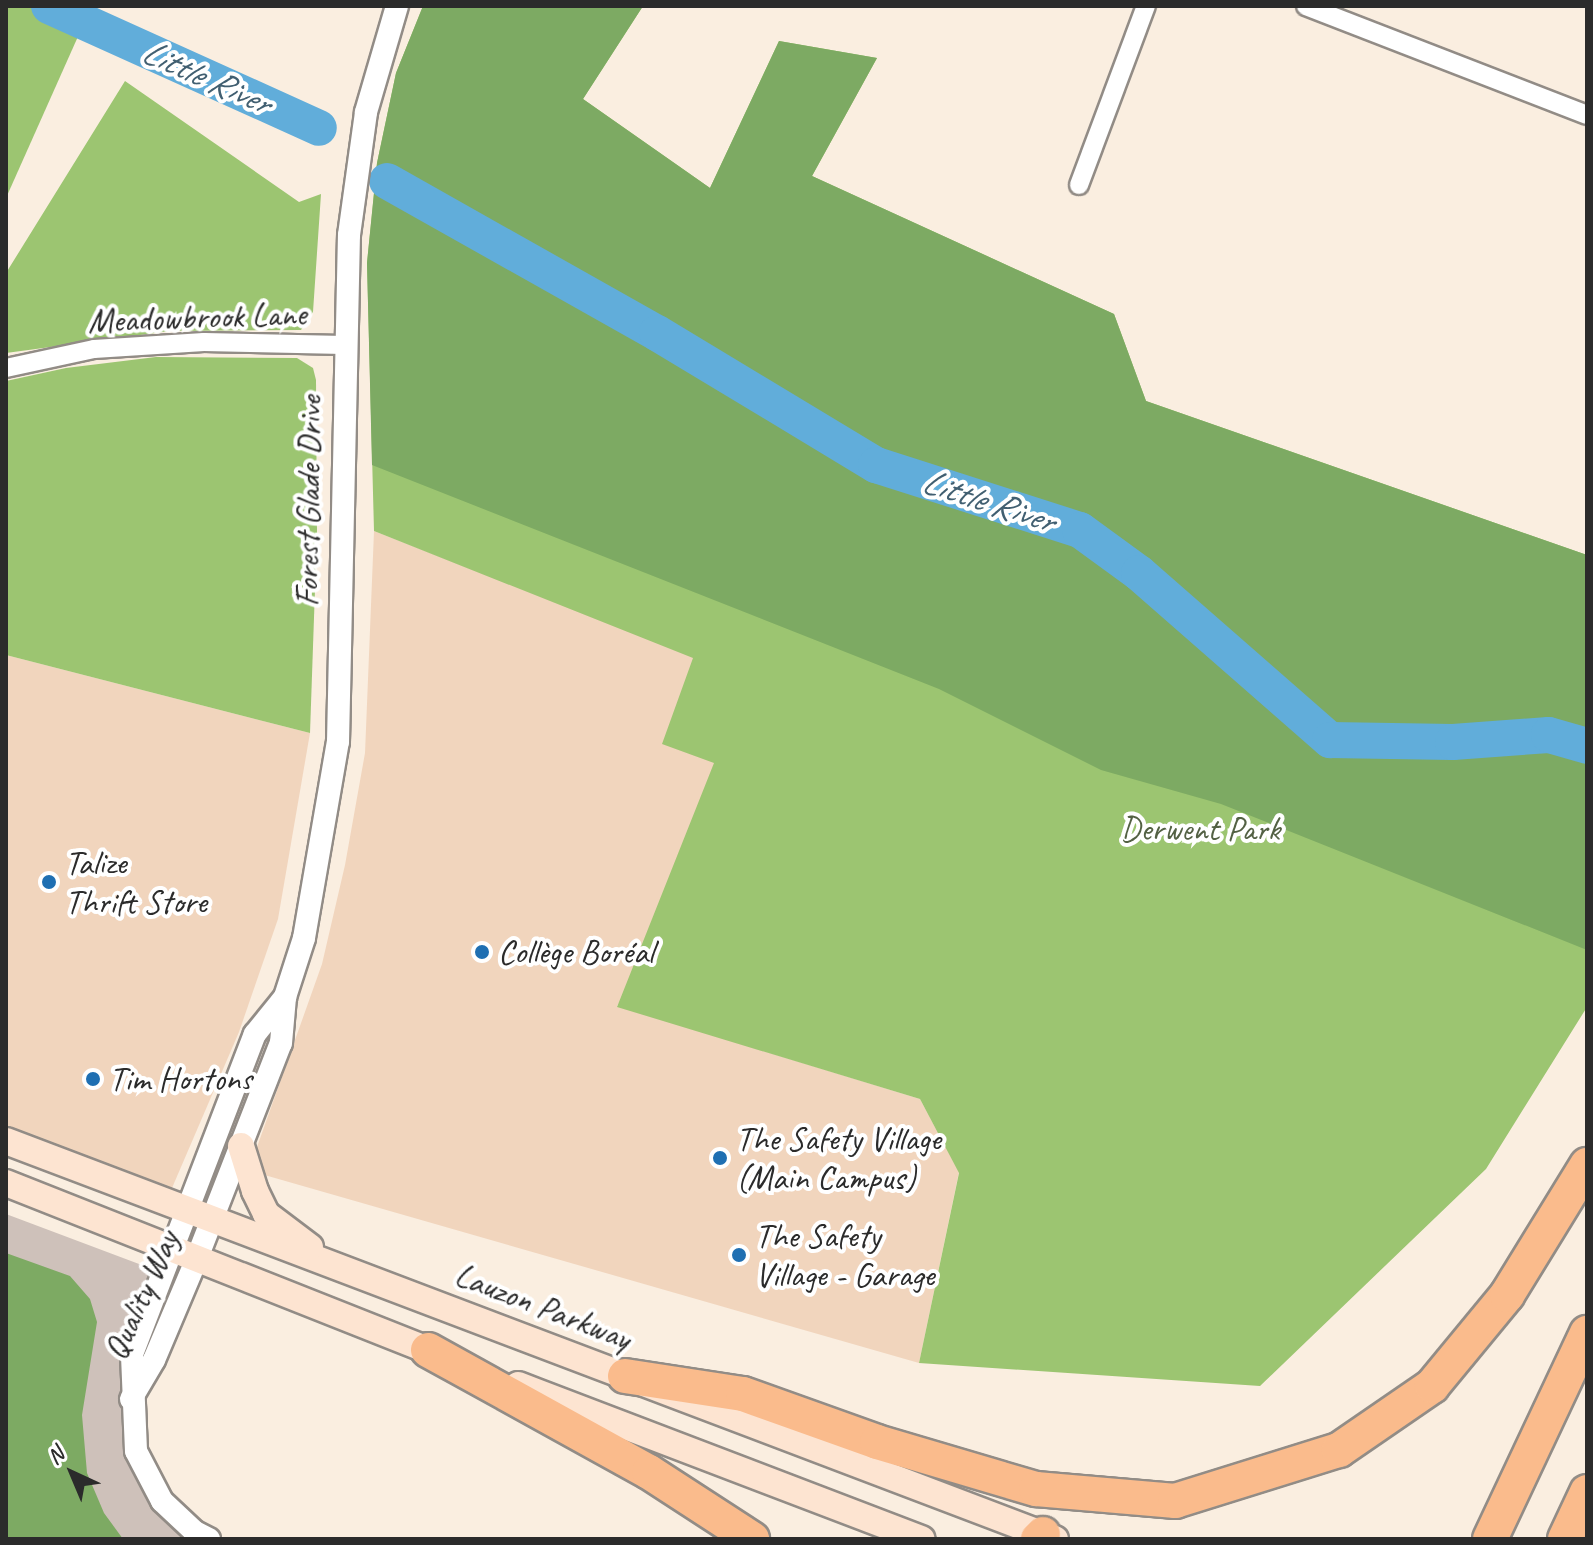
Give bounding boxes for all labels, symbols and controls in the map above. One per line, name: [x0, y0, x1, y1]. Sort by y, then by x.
water label: Little River: [135, 30, 277, 124]
street label: Meadowbrook Lane: [87, 293, 307, 341]
street label: Forest Glade Drive: [286, 394, 330, 608]
water label: Little River: [917, 459, 1059, 543]
park label: Derwent Park: [1120, 809, 1280, 849]
place label: Talize Thrift Store: [65, 842, 207, 922]
marker: Talize Thrift Store: [40, 873, 58, 891]
place label: Collège Boréal: [498, 932, 654, 972]
marker: Collège Boréal: [473, 943, 491, 961]
place label: Tim Hortons: [109, 1059, 252, 1099]
marker: Tim Hortons: [84, 1070, 102, 1088]
place label: The Safety Village (Main Campus): [736, 1118, 942, 1198]
marker: The Safety Village (Main Campus): [711, 1149, 729, 1167]
place label: The Safety Village - Garage: [755, 1215, 934, 1294]
street label: Quality Way: [95, 1224, 187, 1366]
marker: The Safety Village - Garage: [730, 1246, 748, 1264]
street label: Lauzon Parkway: [449, 1254, 637, 1358]
north arrow: [32, 1433, 112, 1513]
text: N: [41, 1441, 70, 1471]

